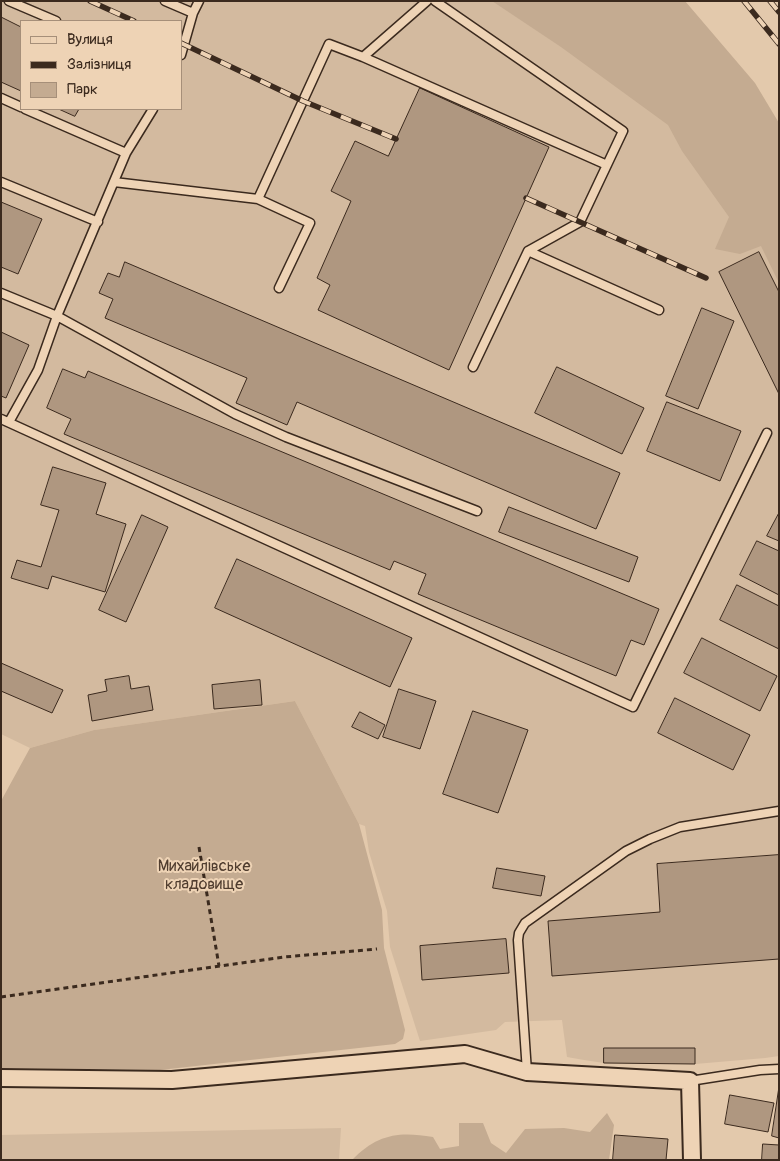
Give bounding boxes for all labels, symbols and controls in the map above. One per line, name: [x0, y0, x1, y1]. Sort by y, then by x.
legend: [20, 20, 182, 110]
text: Вулиця: [67, 30, 113, 49]
text: Залізниця: [67, 55, 131, 74]
text: Парк: [67, 80, 98, 99]
park label: Михайлівське кладовище: [158, 857, 250, 895]

